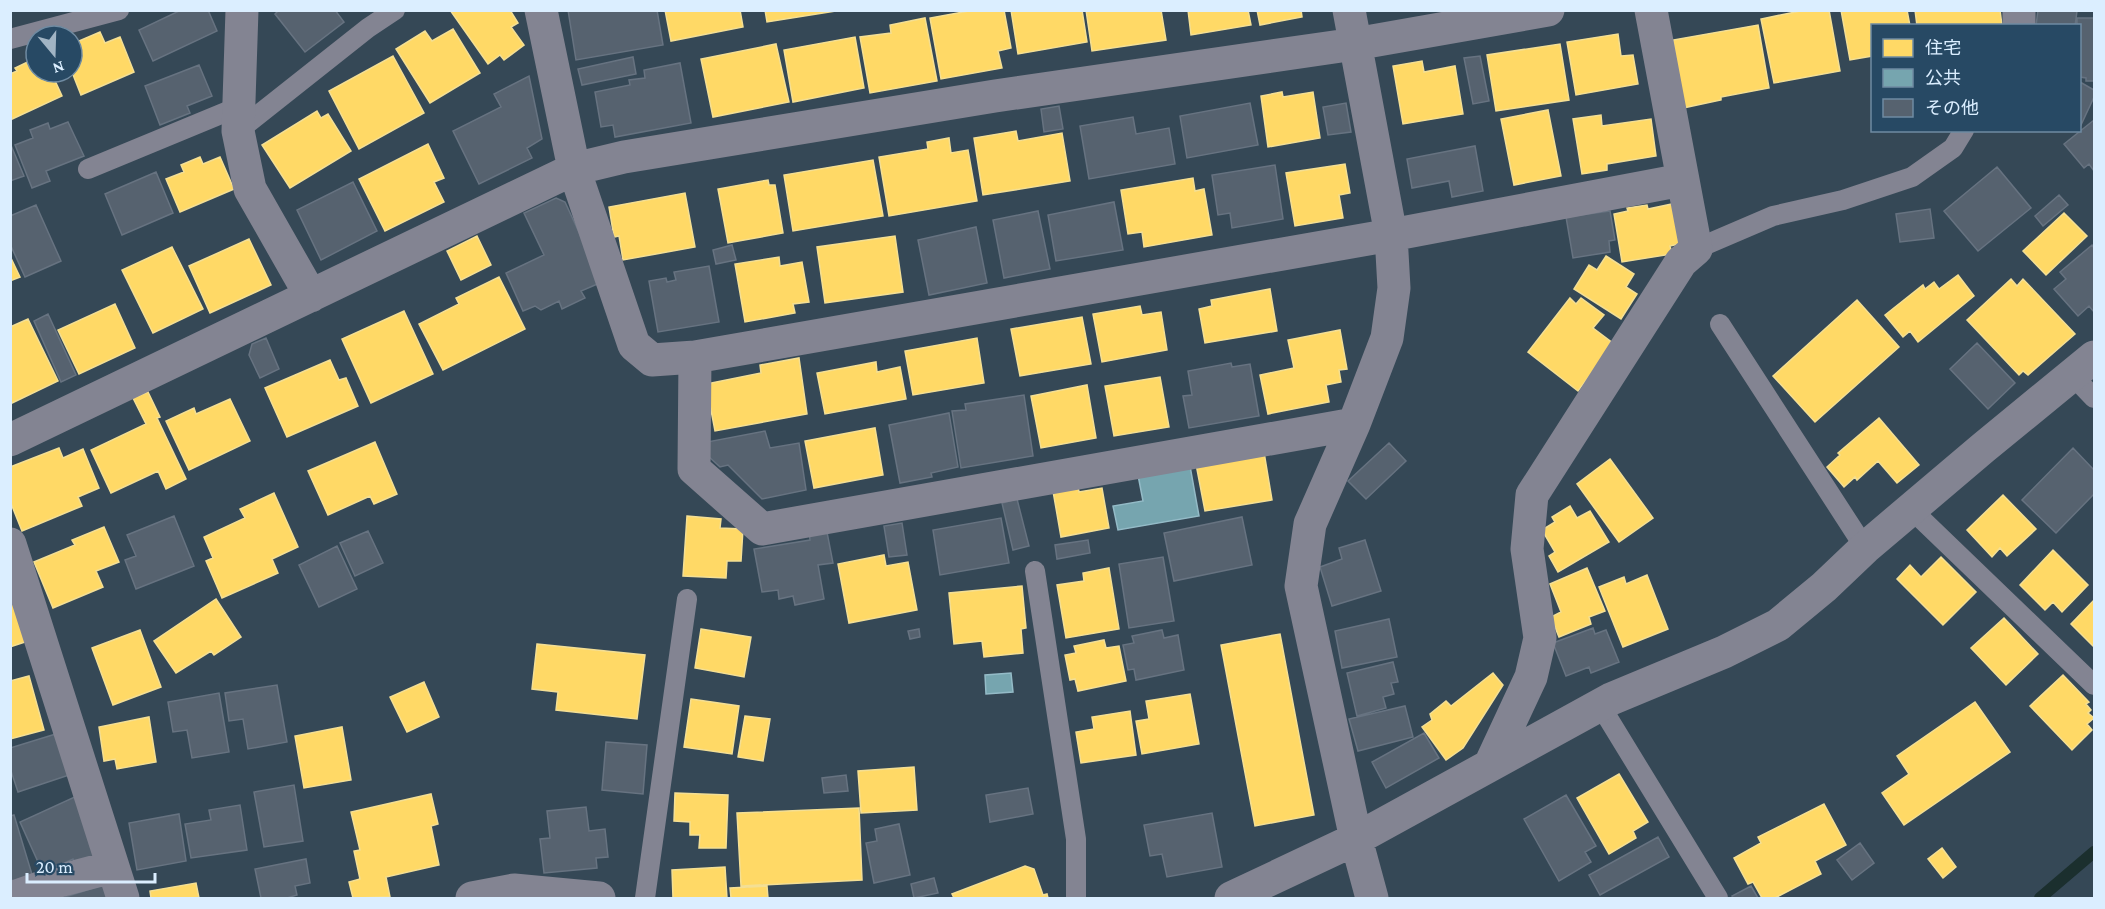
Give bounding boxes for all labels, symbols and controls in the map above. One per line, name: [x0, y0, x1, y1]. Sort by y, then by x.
north arrow: [24, 24, 84, 84]
legend: [1871, 24, 2081, 132]
text: 住宅: [1925, 38, 1961, 58]
text: N: [51, 58, 67, 78]
text: 公共: [1925, 68, 1961, 88]
text: その他: [1925, 98, 1979, 118]
scale bar: [27, 846, 154, 884]
text: 20 m: [36, 857, 73, 877]

